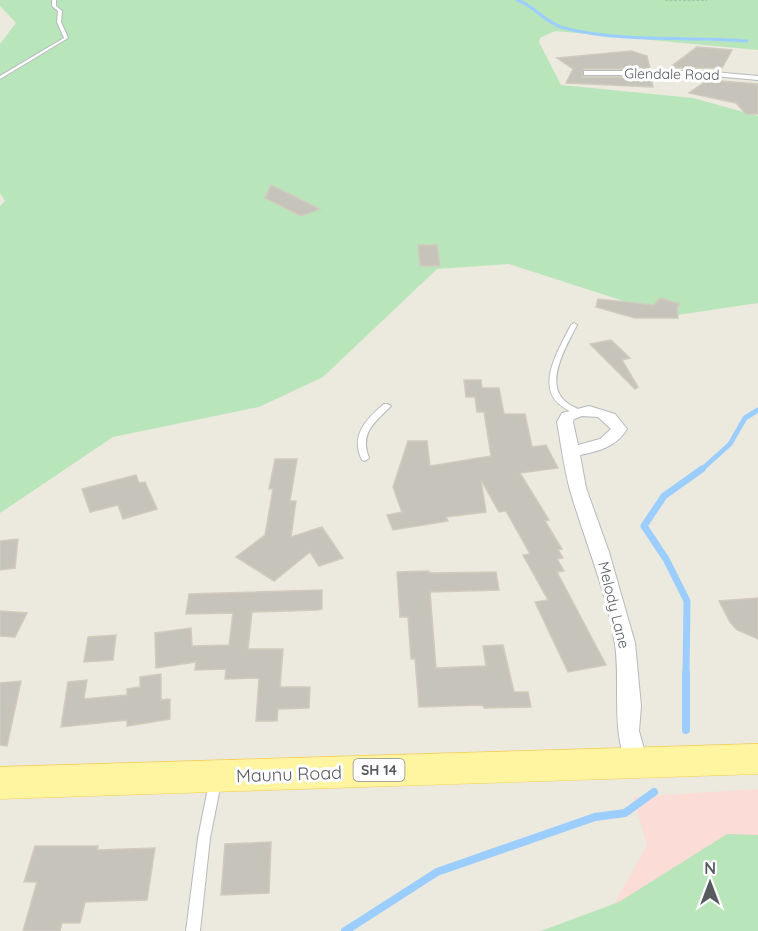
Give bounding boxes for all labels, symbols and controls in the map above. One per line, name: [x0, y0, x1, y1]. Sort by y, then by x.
street label: Glendale Road: [624, 64, 720, 84]
street label: Melody Lane: [594, 559, 634, 651]
road number: SH 14: [354, 759, 404, 781]
street label: Maunu Road: [236, 761, 342, 787]
north arrow: [680, 853, 740, 913]
text: N: [704, 858, 716, 878]

